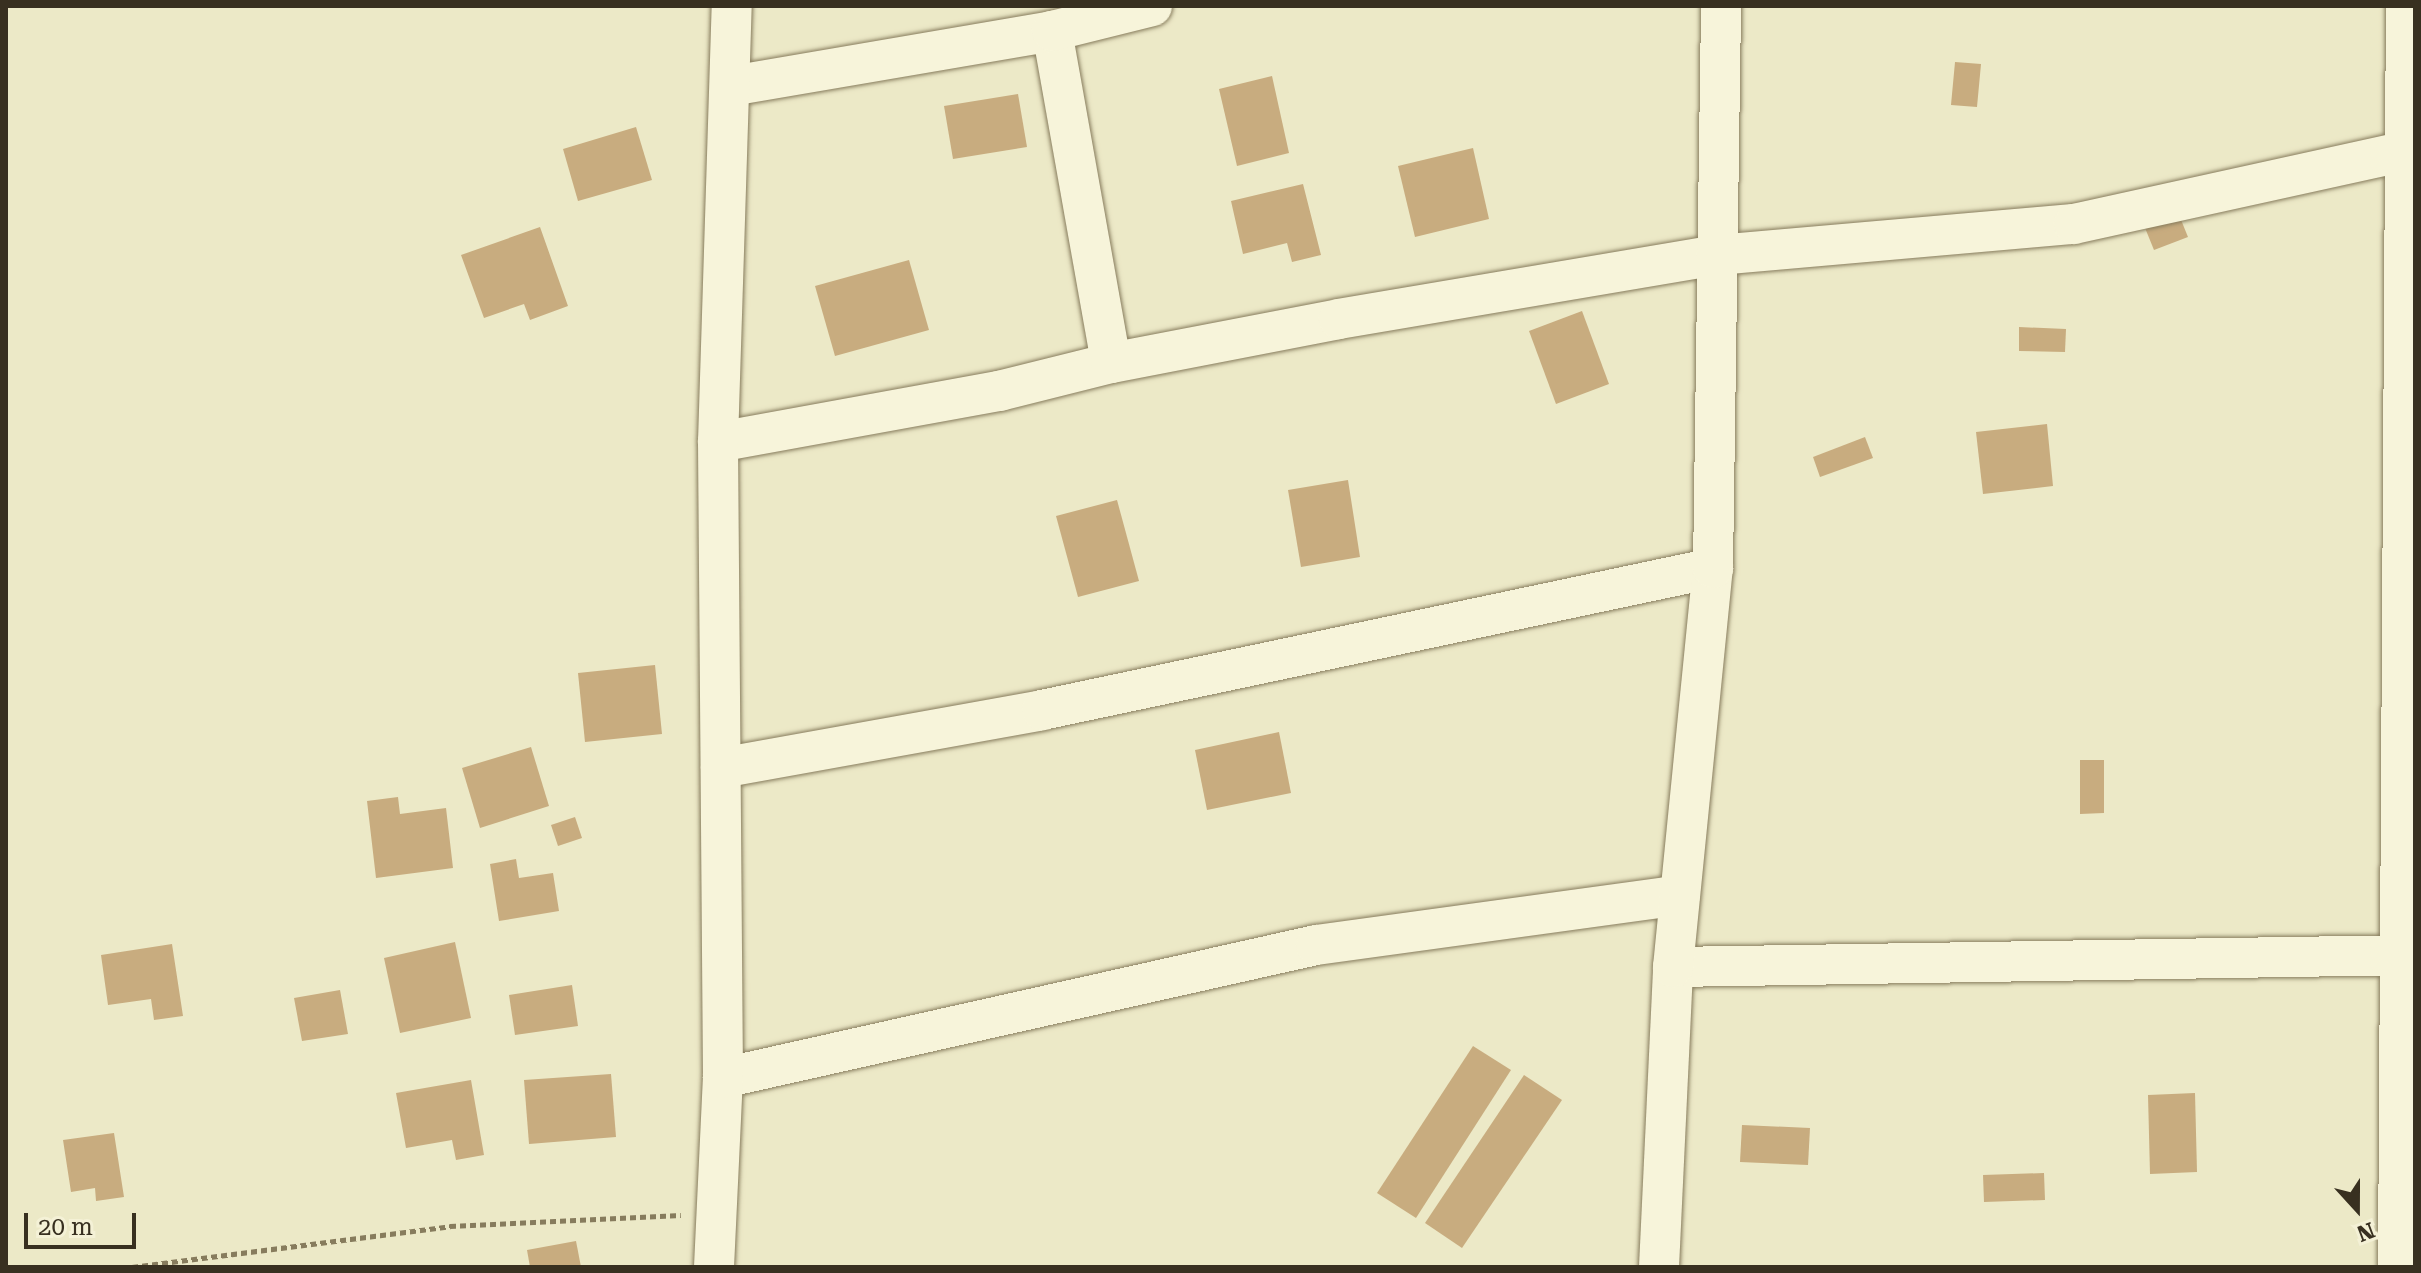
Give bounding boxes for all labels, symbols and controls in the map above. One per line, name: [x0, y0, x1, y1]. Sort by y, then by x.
north arrow: [2317, 1169, 2397, 1249]
scale bar: [28, 1197, 140, 1247]
text: 20 m: [38, 1213, 93, 1241]
text: N: [2353, 1217, 2378, 1247]

